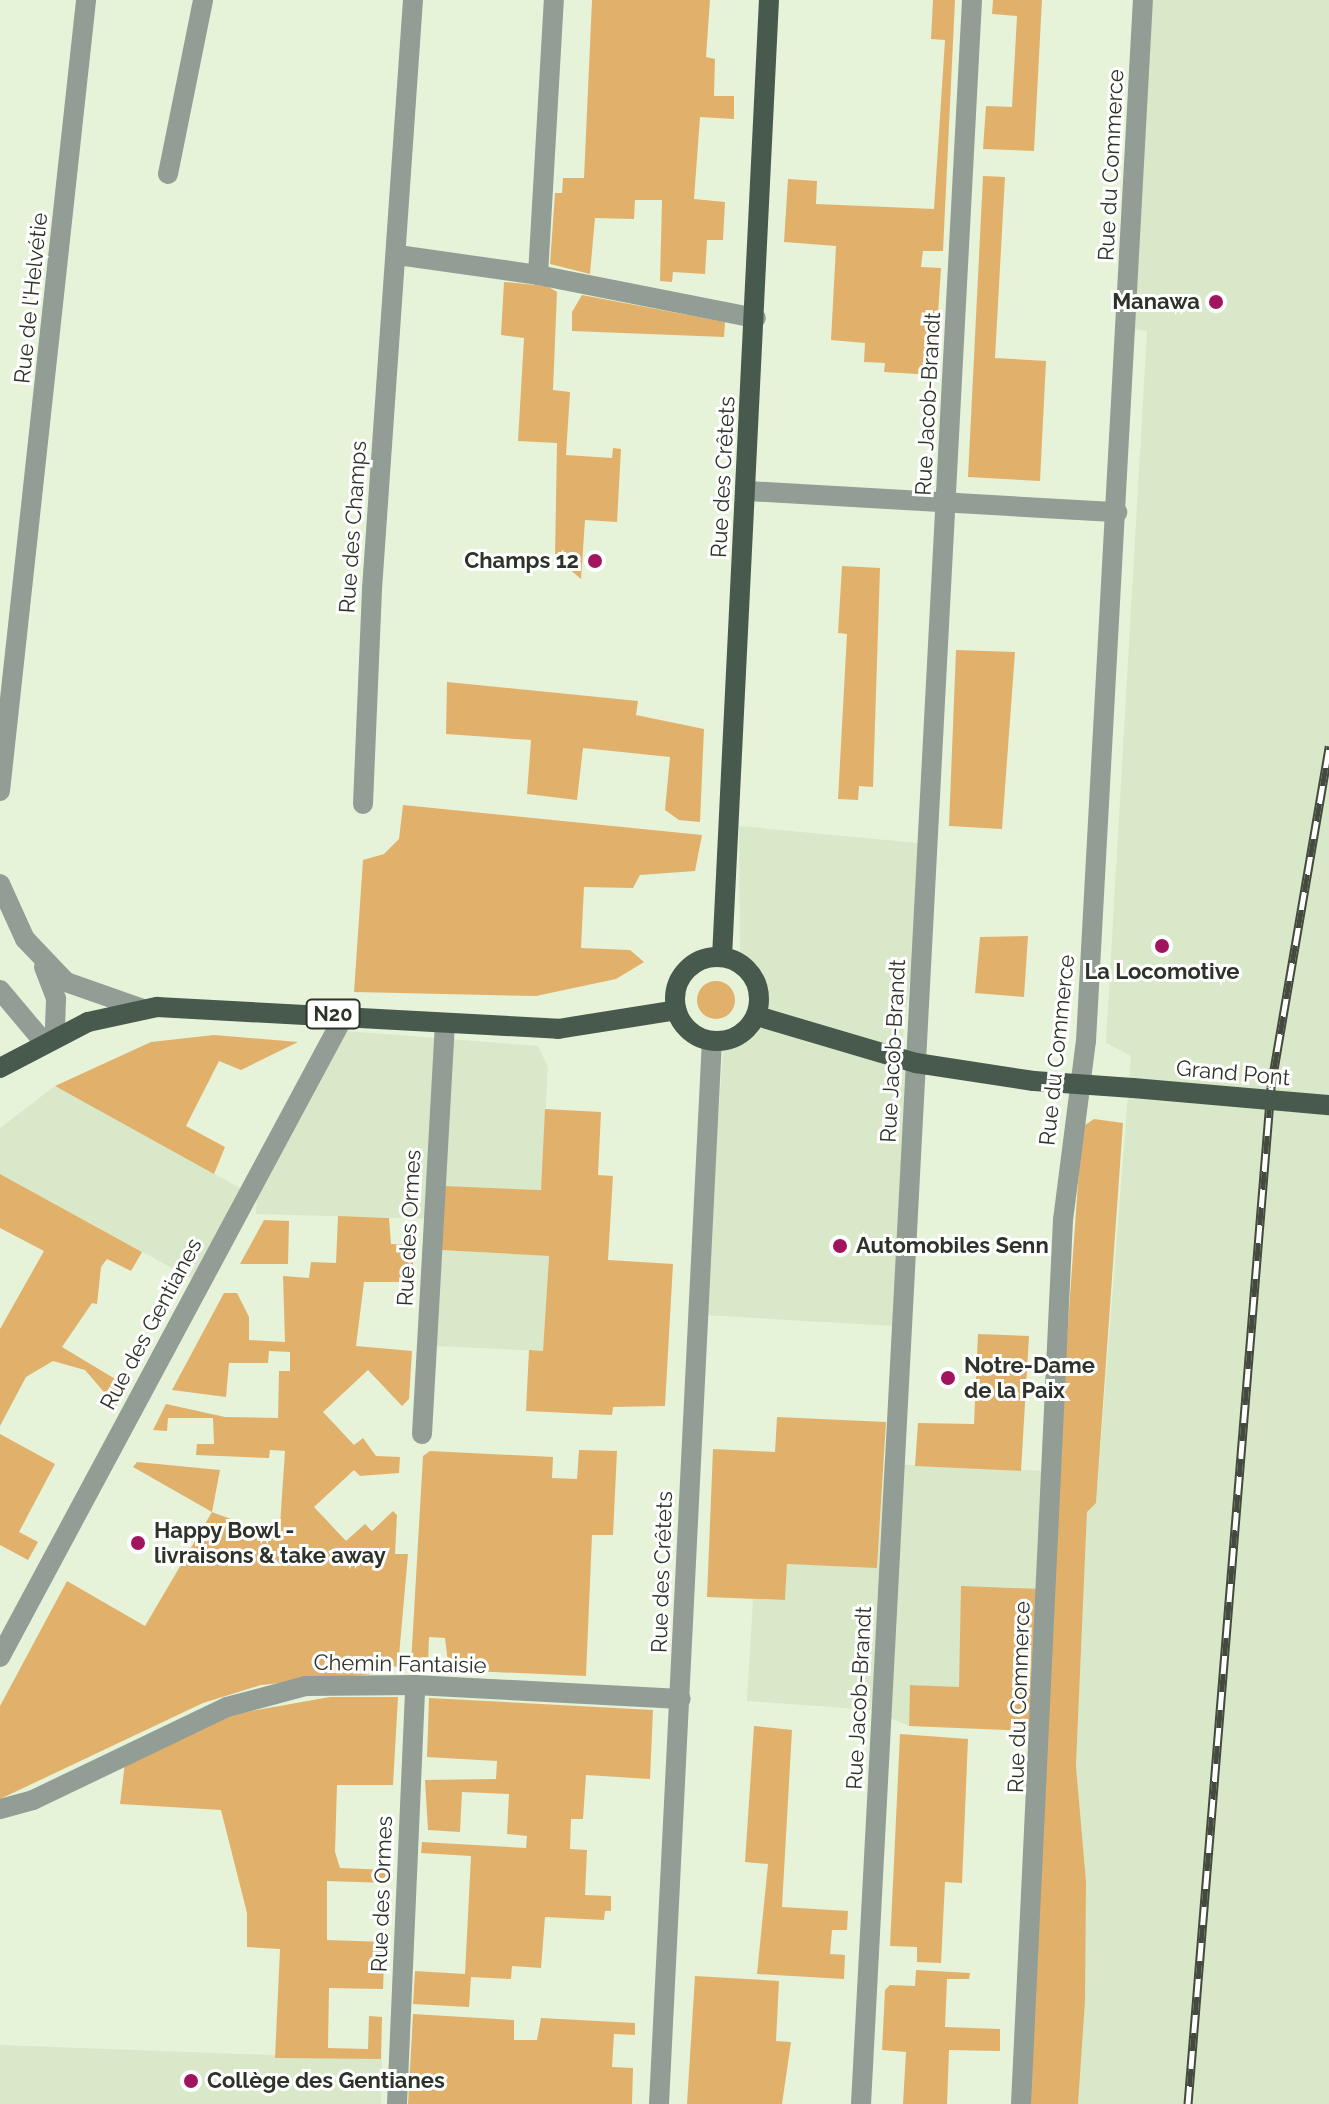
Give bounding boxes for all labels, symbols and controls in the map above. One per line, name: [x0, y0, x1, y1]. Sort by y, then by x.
street label: Rue du Commerce: [1093, 68, 1129, 262]
street label: Rue de l'Helvétie: [9, 211, 53, 385]
place label: Manawa: [1112, 289, 1200, 315]
marker: Manawa: [1207, 293, 1225, 311]
street label: Rue Jacob-Brandt: [910, 311, 946, 497]
street label: Rue des Crêtets: [706, 395, 740, 559]
street label: Rue des Champs: [334, 440, 372, 614]
place label: Champs 12: [464, 548, 579, 574]
marker: Champs 12: [586, 552, 604, 570]
marker: La Locomotive: [1153, 937, 1171, 955]
street label: Rue du Commerce: [1034, 953, 1080, 1147]
street label: Rue Jacob-Brandt: [875, 958, 911, 1144]
place label: La Locomotive: [1084, 959, 1240, 985]
road number: N20: [305, 998, 361, 1030]
street label: Grand Pont: [1175, 1055, 1291, 1091]
street label: Rue des Ormes: [392, 1149, 426, 1307]
place label: Automobiles Senn: [856, 1233, 1049, 1259]
street label: Rue des Gentianes: [95, 1234, 207, 1414]
marker: Automobiles Senn: [831, 1237, 849, 1255]
place label: Notre-Dame de la Paix: [964, 1352, 1095, 1404]
marker: Notre-Dame de la Paix: [939, 1369, 957, 1387]
street label: Rue des Crêtets: [646, 1491, 678, 1653]
place label: Happy Bowl - livraisons & take away: [154, 1517, 386, 1568]
marker: Happy Bowl - livraisons & take away: [129, 1534, 147, 1552]
street label: Rue du Commerce: [1002, 1601, 1036, 1793]
street label: Rue Jacob-Brandt: [841, 1605, 877, 1791]
street label: Chemin Fantaisie: [313, 1649, 487, 1679]
street label: Rue des Ormes: [366, 1815, 398, 1973]
place label: Collège des Gentianes: [207, 2068, 445, 2094]
marker: Collège des Gentianes: [182, 2072, 200, 2090]

